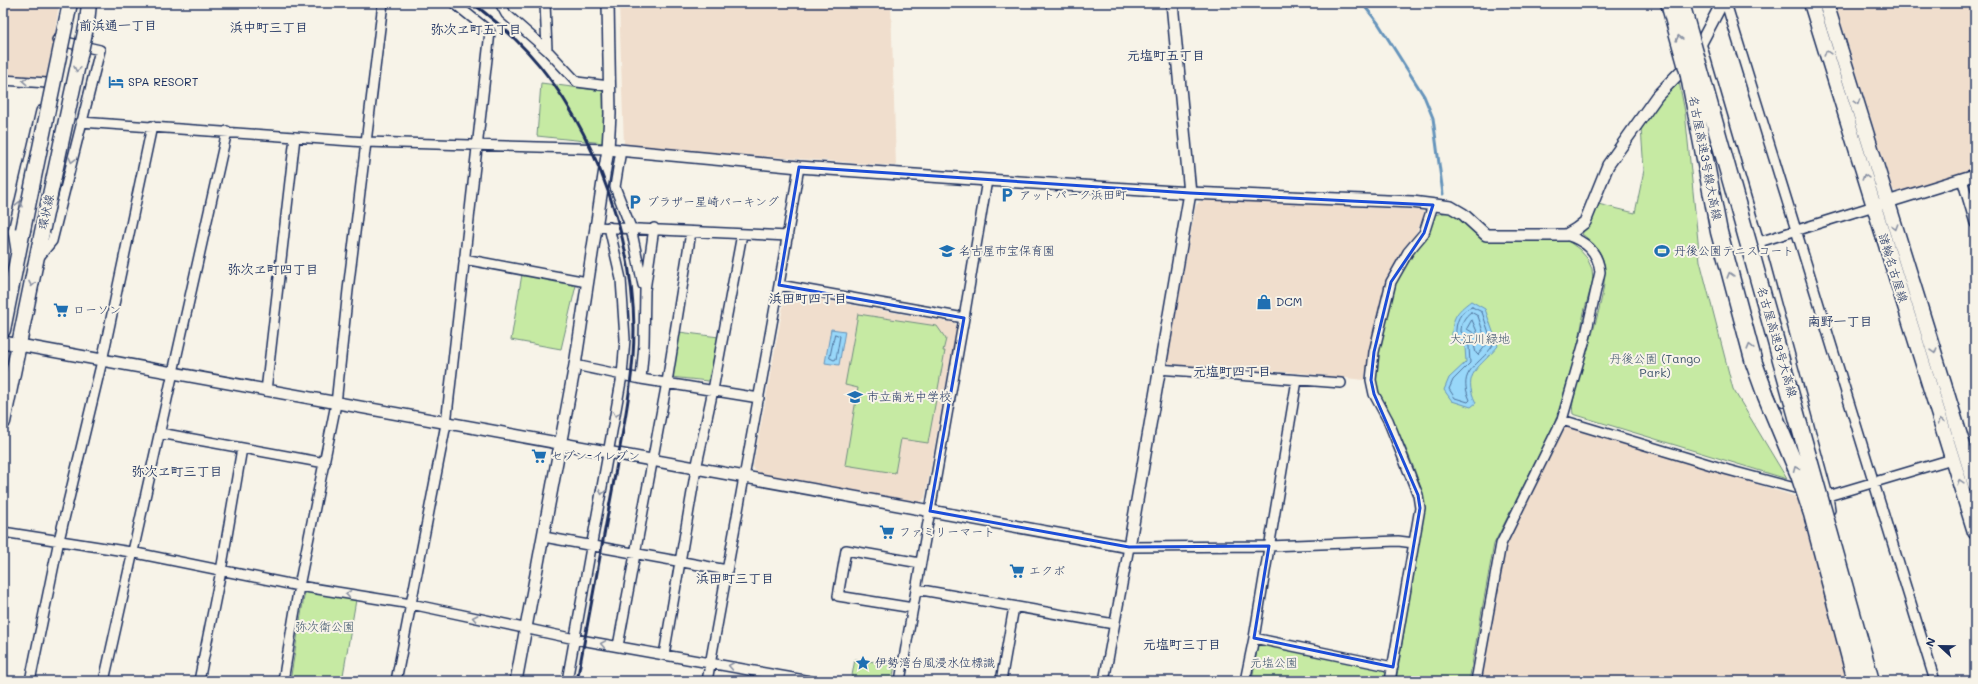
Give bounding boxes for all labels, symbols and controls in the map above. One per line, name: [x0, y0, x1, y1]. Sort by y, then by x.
district label: 前浜通一丁目: [79, 16, 157, 33]
district label: 浜中町三丁目: [230, 18, 308, 35]
district label: 弥次ヱ町五丁目: [430, 20, 522, 37]
one-way arrow: [1675, 35, 1684, 42]
district label: 元塩町五丁目: [1127, 46, 1205, 63]
one-way arrow: [1823, 49, 1832, 56]
one-way arrow: [74, 66, 82, 72]
hotel icon: SPA RESORT: [107, 73, 125, 91]
place label: SPA RESORT: [128, 73, 199, 89]
one-way arrow: [22, 77, 28, 86]
street label: 名古屋高速3号線大高線: [1686, 94, 1726, 222]
one-way arrow: [1852, 99, 1861, 106]
one-way arrow: [68, 156, 77, 163]
one-way arrow: [1861, 174, 1870, 181]
parking icon: アットパーク浜田町: [998, 186, 1016, 204]
place label: アットパーク浜田町: [1019, 186, 1127, 202]
street label: 環状線: [33, 193, 57, 231]
parking icon: ブラザー星崎パーキング: [626, 193, 644, 211]
place label: ブラザー星崎パーキング: [647, 193, 779, 209]
one-way arrow: [15, 201, 23, 207]
one-way arrow: [1890, 223, 1899, 230]
street label: 諸輪名古屋線: [1876, 231, 1912, 304]
school or university icon: 名古屋市宝保育園: [938, 242, 956, 260]
place label: 名古屋市宝保育園: [959, 242, 1055, 258]
sports icon: 丹後公園テニスコート: [1653, 242, 1671, 260]
place label: 丹後公園テニスコート: [1674, 242, 1794, 258]
district label: 弥次ヱ町四丁目: [227, 260, 319, 277]
one-way arrow: [1726, 271, 1735, 278]
one-way arrow: [28, 281, 36, 287]
street label: 名古屋高速3号大高線: [1754, 284, 1802, 399]
district label: 浜田町四丁目: [769, 289, 847, 306]
shop icon: DCM: [1255, 293, 1273, 311]
place label: DCM: [1276, 293, 1302, 309]
supermarket icon: ローソン: [52, 301, 70, 319]
place label: ローソン: [73, 301, 121, 317]
district label: 南野一丁目: [1807, 312, 1873, 329]
park label: 大江川緑地: [1450, 330, 1510, 346]
one-way arrow: [1746, 344, 1755, 351]
one-way arrow: [1929, 347, 1938, 354]
park label: 丹後公園 (Tango Park): [1610, 350, 1700, 380]
district label: 元塩町四丁目: [1193, 362, 1271, 379]
school or university icon: 市立南光中学校: [846, 388, 864, 406]
place label: 市立南光中学校: [867, 388, 951, 404]
one-way arrow: [612, 411, 620, 417]
one-way arrow: [1937, 418, 1946, 425]
supermarket icon: セブン-イレブン: [530, 447, 548, 465]
place label: セブン-イレブン: [551, 447, 640, 463]
district label: 弥次ヱ町三丁目: [131, 462, 223, 479]
one-way arrow: [1793, 465, 1801, 472]
one-way arrow: [1956, 479, 1964, 486]
one-way arrow: [598, 488, 607, 495]
supermarket icon: ファミリーマート: [878, 523, 896, 541]
place label: ファミリーマート: [899, 523, 995, 539]
supermarket icon: エクボ: [1008, 562, 1026, 580]
place label: エクボ: [1029, 562, 1065, 578]
district label: 浜田町三丁目: [696, 569, 774, 586]
one-way arrow: [345, 590, 351, 599]
one-way arrow: [472, 614, 478, 622]
park label: 弥次衛公園: [295, 618, 355, 634]
north arrow: [1920, 626, 1960, 666]
district label: 元塩町三丁目: [1143, 635, 1221, 652]
text: N: [1922, 635, 1939, 649]
one-way arrow: [600, 640, 606, 648]
place icon: 伊勢湾台風浸水位標識: [854, 654, 872, 672]
place label: 伊勢湾台風浸水位標識: [875, 654, 995, 670]
park label: 元塩公園: [1250, 654, 1298, 670]
one-way arrow: [728, 663, 734, 671]

